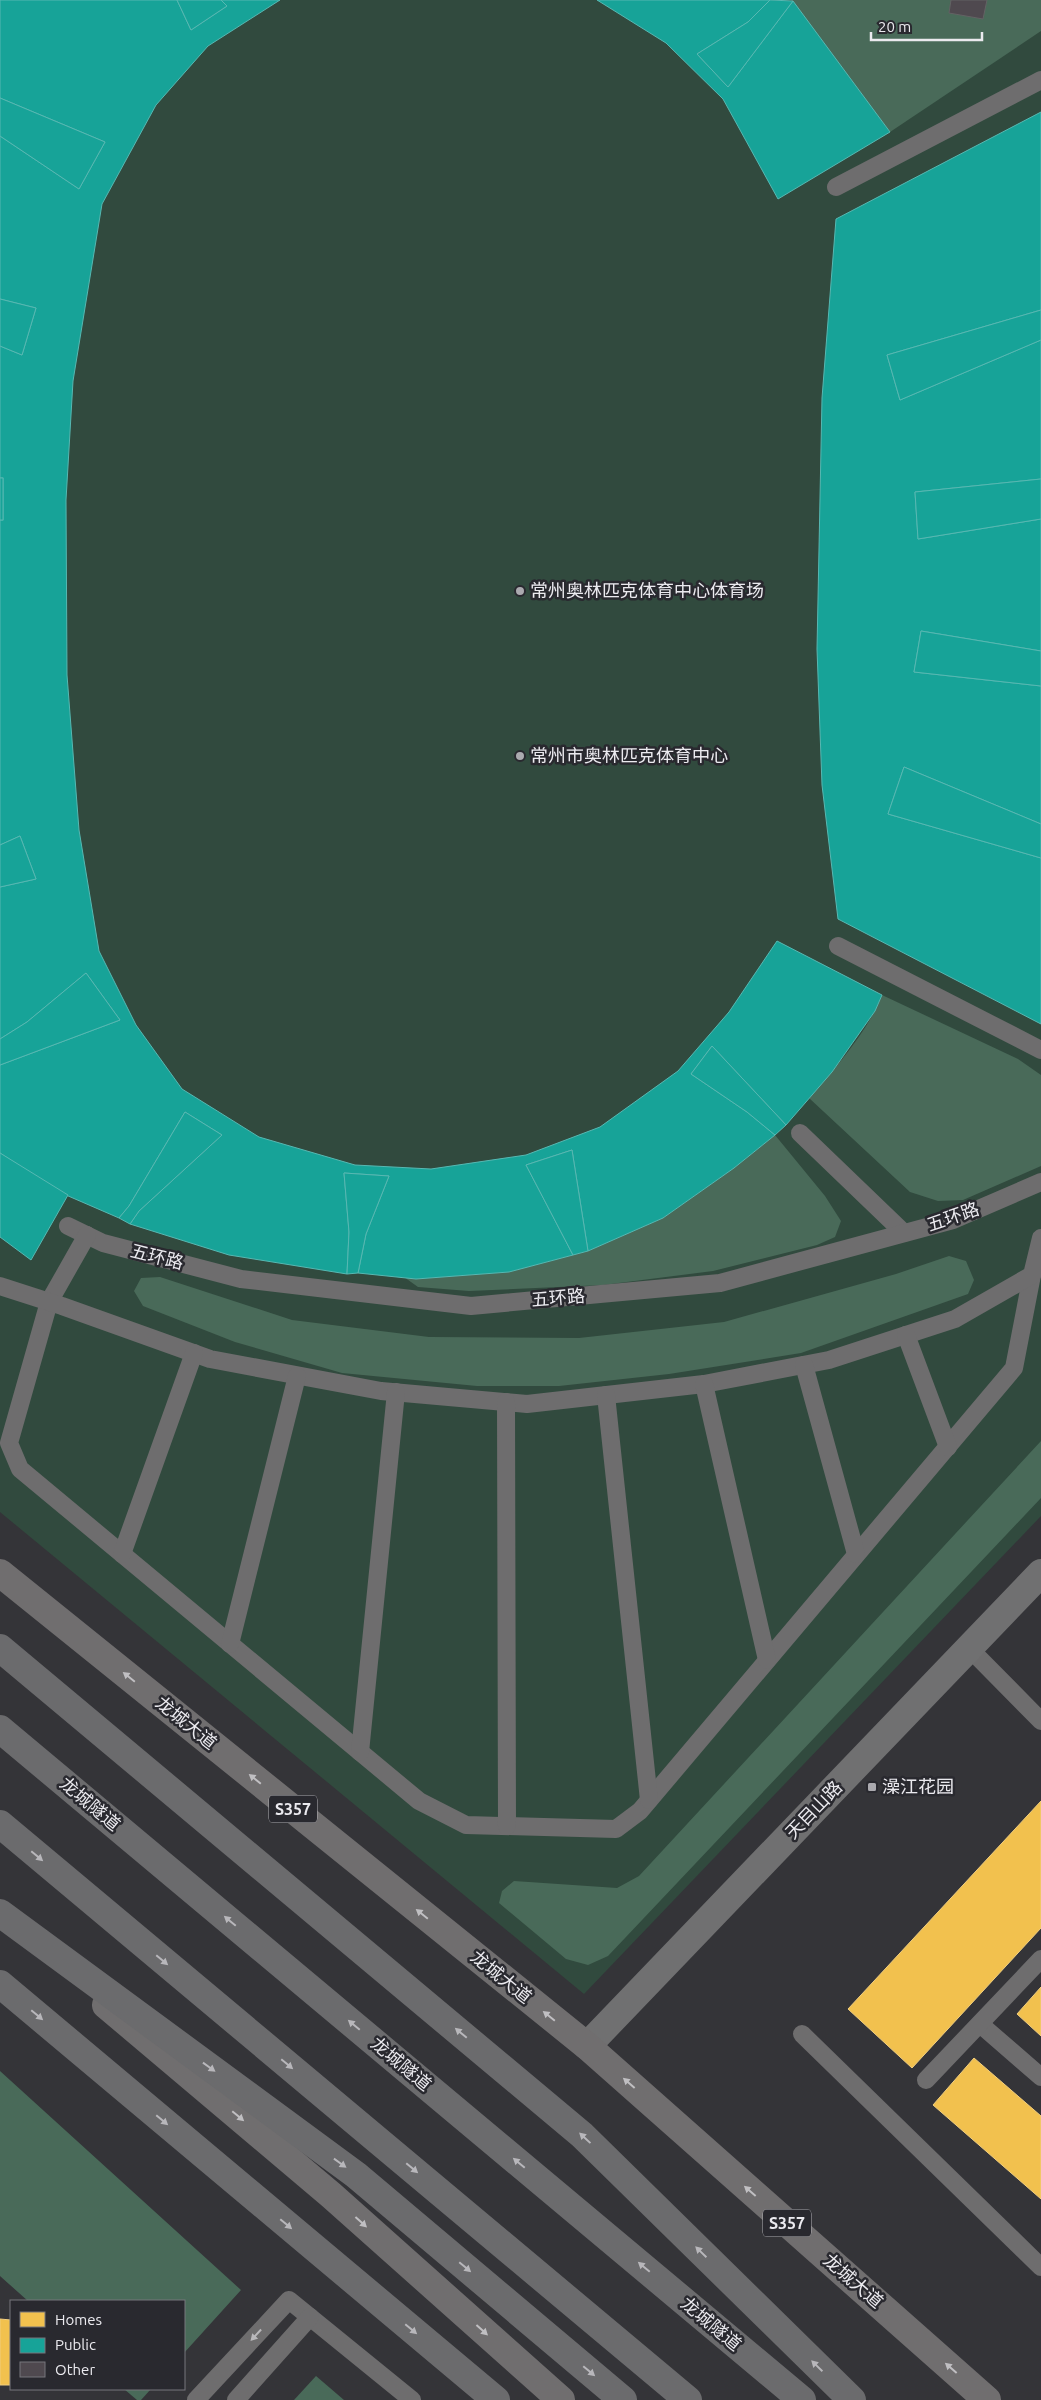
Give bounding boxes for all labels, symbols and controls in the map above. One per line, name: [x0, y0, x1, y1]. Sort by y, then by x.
scale bar: [871, 10, 982, 42]
text: 20 m: [878, 18, 911, 35]
place label: 常州奥林匹克体育中心体育场: [530, 580, 764, 600]
marker: 常州奥林匹克体育中心体育场: [514, 585, 526, 597]
place label: 常州市奥林匹克体育中心: [530, 745, 728, 765]
marker: 常州市奥林匹克体育中心: [514, 750, 526, 762]
street label: 五环路: [924, 1198, 981, 1234]
street label: 五环路: [129, 1240, 186, 1272]
street label: 五环路: [530, 1285, 586, 1309]
one-way arrow: [123, 1671, 136, 1682]
street label: 龙城大道: [152, 1692, 221, 1753]
street label: 龙城隧道: [57, 1772, 125, 1834]
one-way arrow: [249, 1773, 262, 1784]
street label: 天目山路: [781, 1776, 845, 1842]
place label: 澡江花园: [882, 1776, 954, 1796]
marker: 澡江花园: [866, 1781, 878, 1793]
road number: S357: [269, 1796, 317, 1822]
one-way arrow: [31, 1850, 44, 1861]
one-way arrow: [416, 1908, 429, 1919]
one-way arrow: [223, 1915, 236, 1926]
street label: 龙城大道: [467, 1946, 536, 2007]
one-way arrow: [156, 1954, 169, 1965]
one-way arrow: [31, 2010, 44, 2021]
one-way arrow: [543, 2010, 556, 2021]
one-way arrow: [348, 2019, 361, 2030]
one-way arrow: [455, 2028, 468, 2039]
street label: 龙城隧道: [368, 2032, 436, 2094]
one-way arrow: [280, 2058, 293, 2069]
one-way arrow: [202, 2061, 215, 2072]
one-way arrow: [623, 2077, 635, 2089]
one-way arrow: [231, 2111, 244, 2122]
one-way arrow: [155, 2114, 167, 2126]
one-way arrow: [580, 2132, 592, 2144]
one-way arrow: [333, 2158, 346, 2168]
one-way arrow: [513, 2158, 525, 2169]
one-way arrow: [405, 2163, 418, 2174]
one-way arrow: [744, 2185, 757, 2196]
road number: S357: [763, 2210, 811, 2236]
one-way arrow: [355, 2216, 367, 2228]
one-way arrow: [280, 2219, 293, 2230]
one-way arrow: [696, 2246, 708, 2258]
street label: 龙城大道: [820, 2249, 887, 2311]
one-way arrow: [458, 2261, 471, 2272]
one-way arrow: [637, 2262, 650, 2273]
street label: 龙城隧道: [678, 2292, 746, 2354]
legend: [10, 2300, 185, 2390]
text: Homes: [55, 2311, 102, 2328]
one-way arrow: [404, 2323, 417, 2334]
one-way arrow: [476, 2324, 488, 2336]
one-way arrow: [250, 2329, 262, 2341]
text: Public: [55, 2336, 96, 2353]
one-way arrow: [812, 2360, 824, 2372]
text: Other: [55, 2361, 95, 2378]
one-way arrow: [945, 2362, 957, 2374]
one-way arrow: [582, 2366, 595, 2377]

